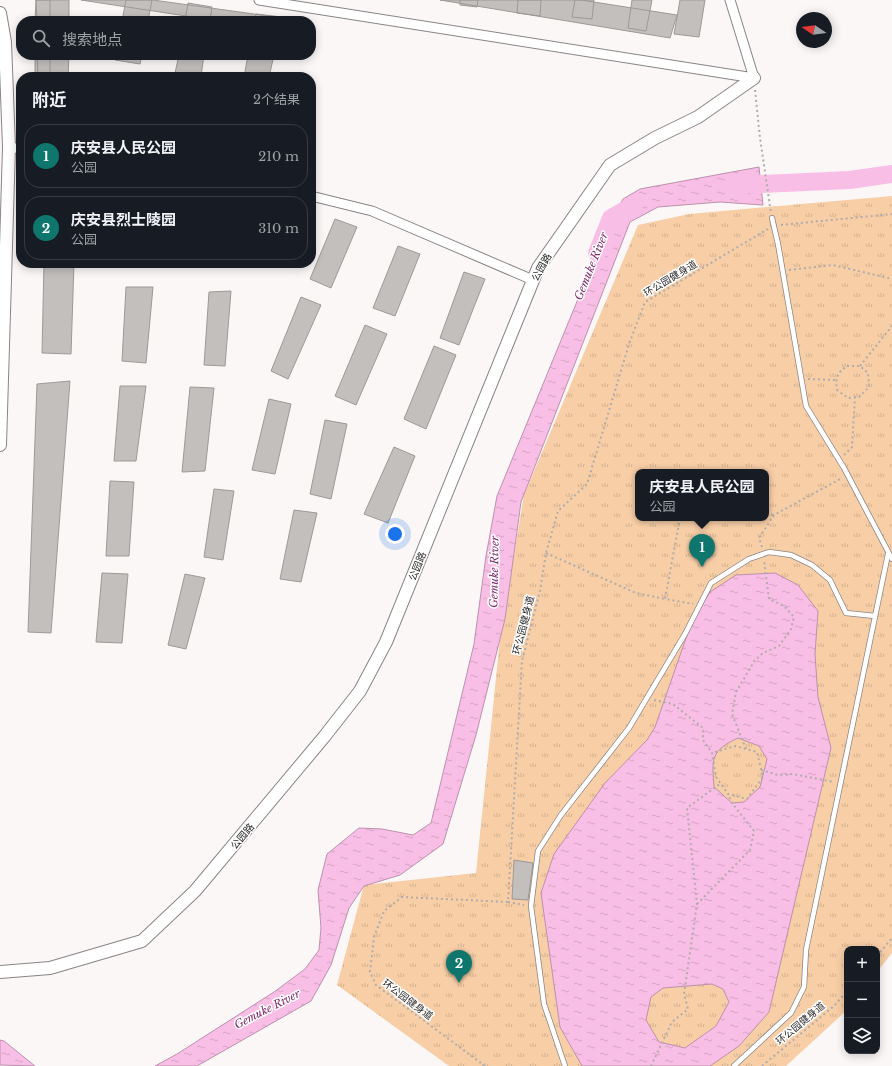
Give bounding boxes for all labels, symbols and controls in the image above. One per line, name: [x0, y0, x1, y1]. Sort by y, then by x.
north arrow: [796, 12, 832, 48]
search box: [16, 16, 316, 60]
icon: search: [30, 27, 52, 49]
text: 搜索地点: [62, 30, 122, 49]
text: 附近: [32, 90, 66, 111]
text: 2个结果: [253, 91, 300, 108]
text: 庆安县人民公园: [71, 138, 176, 157]
text: 1: [43, 148, 49, 165]
text: 210 m: [258, 148, 299, 165]
text: 公园: [71, 159, 97, 176]
text: 庆安县烈士陵园: [71, 210, 176, 229]
text: 2: [42, 220, 50, 237]
text: 310 m: [258, 220, 299, 237]
water label: Gemuke River: [571, 229, 611, 302]
text: 公园: [71, 231, 97, 248]
street label: 公园路: [528, 251, 554, 284]
street label: 环公园健身道: [641, 257, 699, 299]
popup: [635, 469, 769, 521]
text: 庆安县人民公园: [649, 477, 755, 496]
text: 公园: [649, 498, 676, 515]
your location: [385, 524, 405, 544]
pin: 1: [689, 534, 715, 567]
water label: Gemuke River: [486, 535, 502, 608]
street label: 公园路: [406, 550, 429, 583]
street label: 环公园健身道: [510, 594, 537, 656]
street label: 公园路: [228, 821, 257, 852]
map controls: [844, 946, 880, 1054]
button: +: [844, 946, 880, 982]
pin: 2: [446, 950, 472, 983]
street label: 环公园健身道: [380, 976, 436, 1023]
button: −: [844, 982, 880, 1018]
water label: Gemuke River: [232, 986, 303, 1032]
street label: 环公园健身道: [773, 999, 827, 1048]
button: layers: [844, 1018, 880, 1054]

